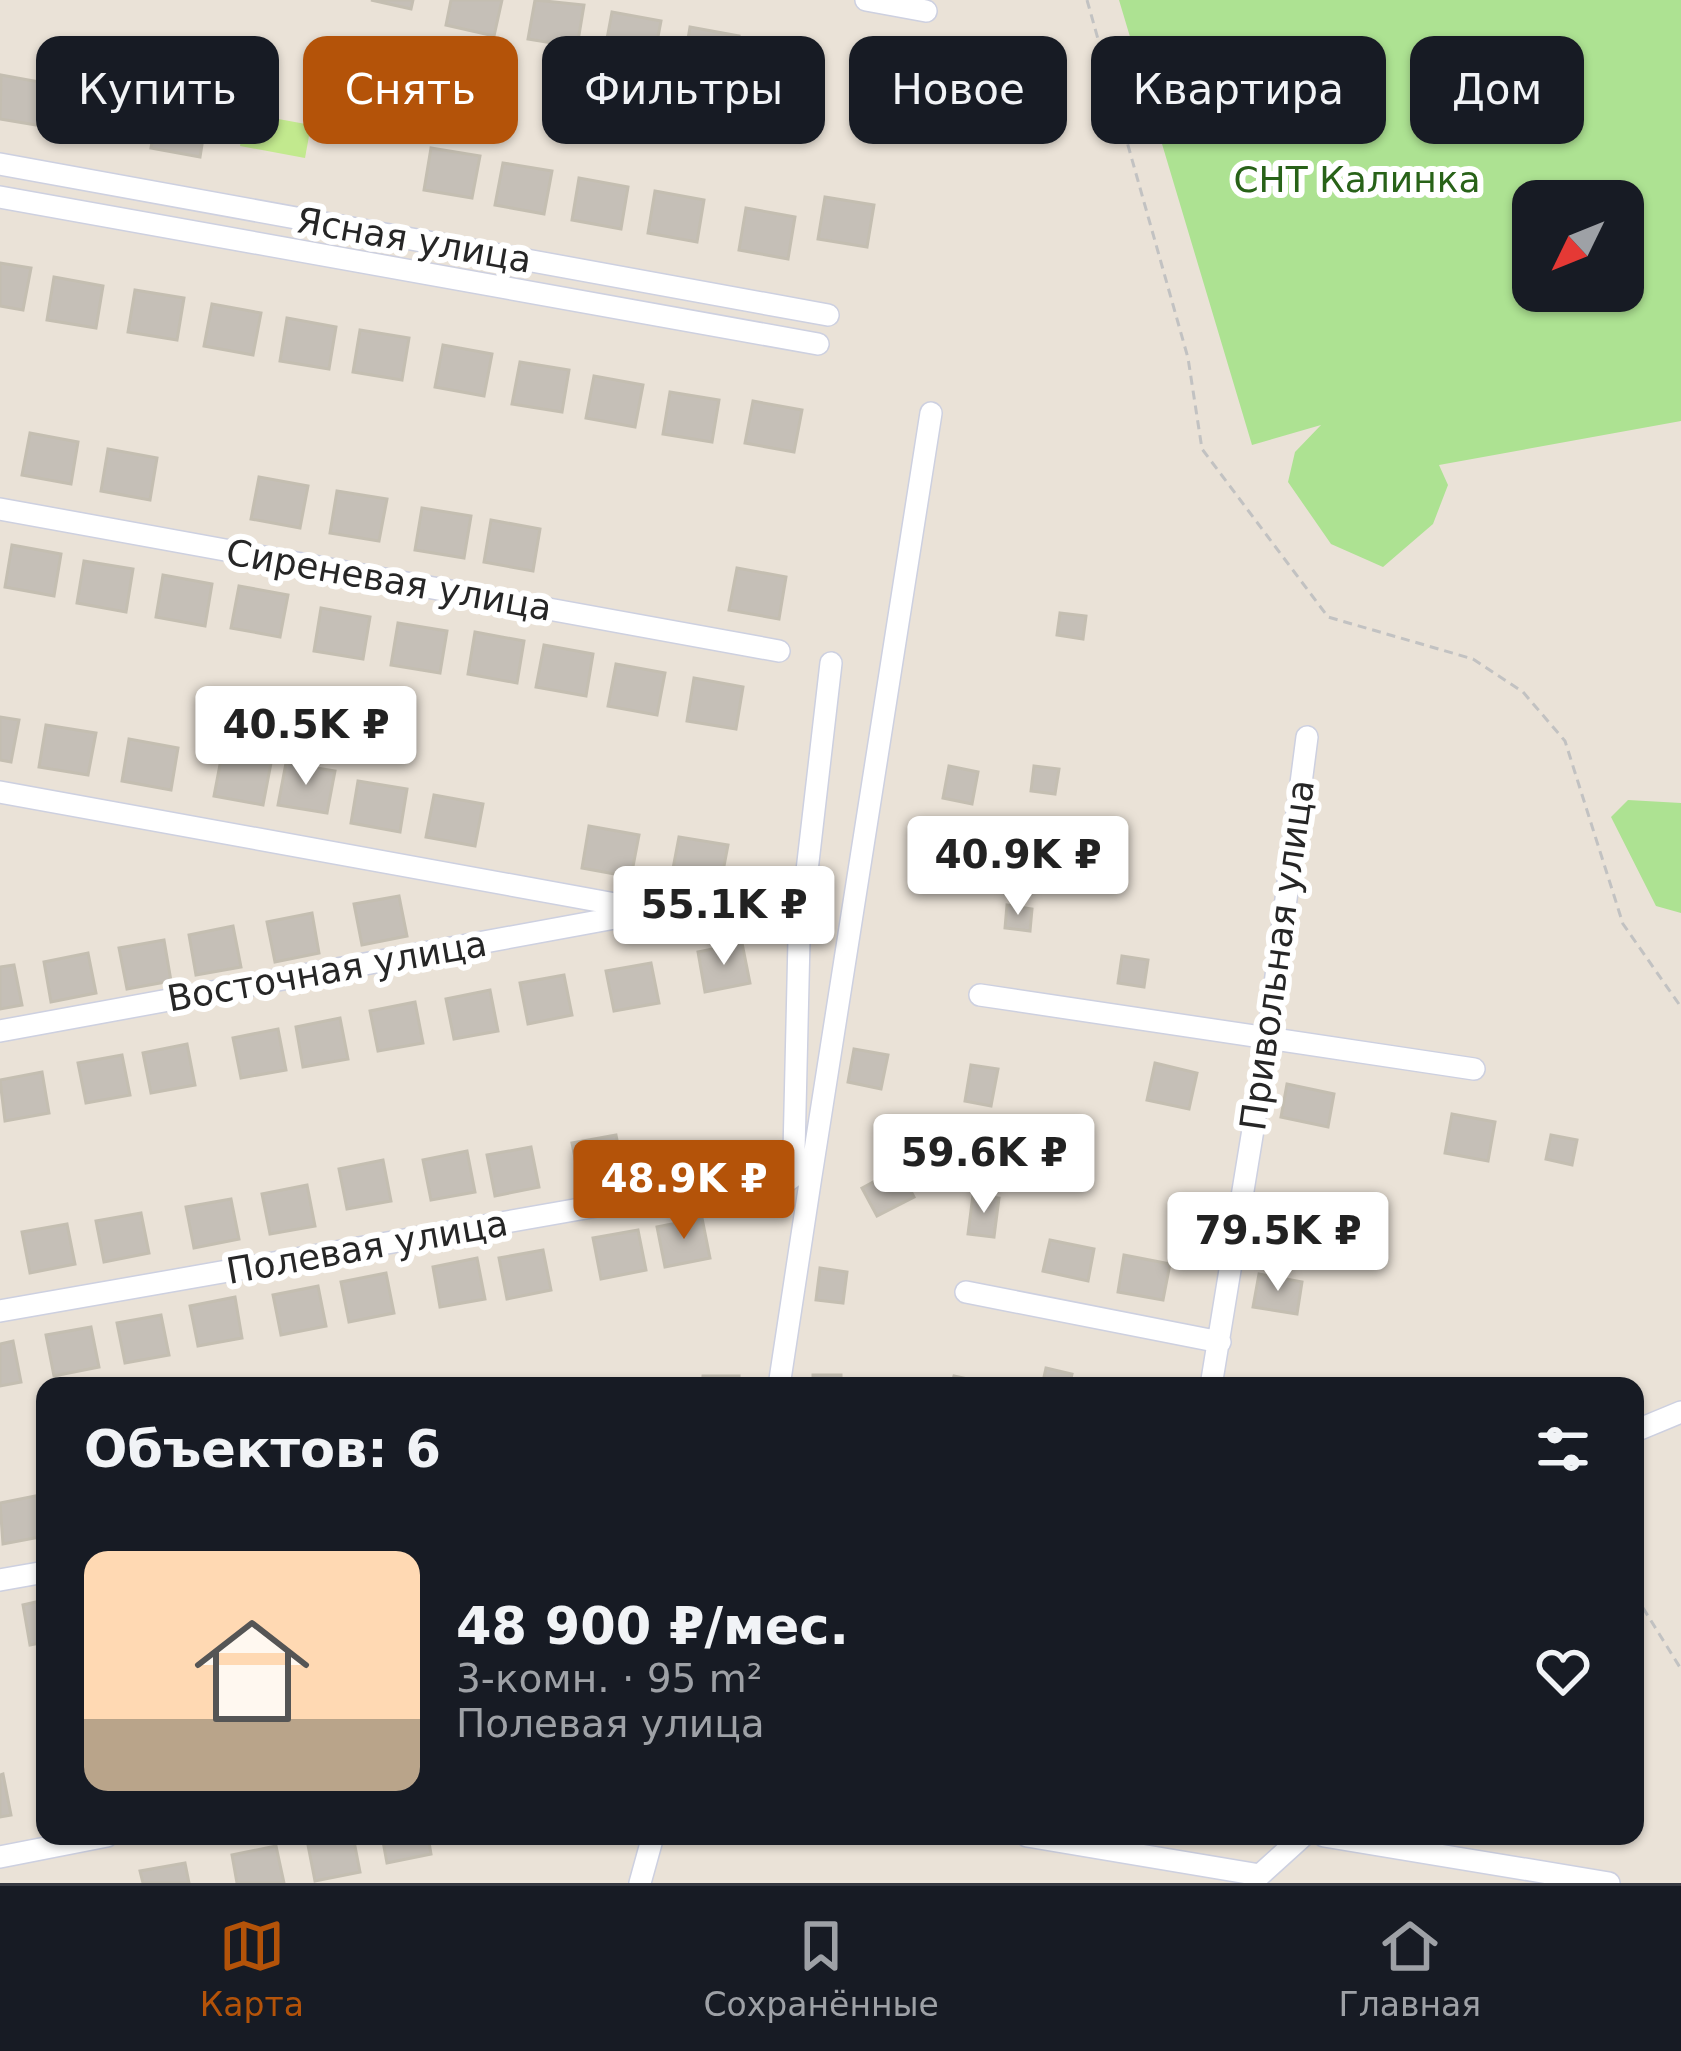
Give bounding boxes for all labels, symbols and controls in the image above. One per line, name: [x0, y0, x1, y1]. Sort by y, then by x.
chip: Купить: [36, 36, 279, 144]
chip: Снять: [303, 36, 518, 144]
chip: Фильтры: [542, 36, 825, 144]
chip: Новое: [849, 36, 1067, 144]
chip: Квартира: [1091, 36, 1386, 144]
chip: Дом: [1410, 36, 1584, 144]
park label: СНТ Калинка: [1233, 159, 1481, 200]
north arrow: [1512, 180, 1644, 312]
map controls: [1512, 180, 1644, 312]
street label: Ясная улица: [293, 199, 535, 281]
street label: Сиреневая улица: [223, 531, 555, 629]
pin: 40.5K ₽: [195, 686, 417, 788]
text: 40.5K ₽: [222, 702, 390, 747]
street label: Привольная улица: [1232, 777, 1322, 1133]
pin: 40.9K ₽: [907, 816, 1129, 918]
text: 40.9K ₽: [934, 832, 1102, 877]
pin: 55.1K ₽: [613, 866, 835, 968]
text: 55.1K ₽: [640, 882, 808, 927]
street label: Восточная улица: [164, 923, 490, 1019]
pin: 59.6K ₽: [873, 1114, 1095, 1216]
text: 59.6K ₽: [900, 1130, 1068, 1175]
pin: 48.9K ₽: [573, 1140, 795, 1242]
text: 48.9K ₽: [600, 1156, 768, 1201]
pin: 79.5K ₽: [1167, 1192, 1389, 1294]
street label: Полевая улица: [223, 1202, 511, 1292]
text: 79.5K ₽: [1194, 1208, 1362, 1253]
icon: filters: [1530, 1416, 1596, 1482]
text: Объектов: 6: [84, 1420, 441, 1479]
text: 48 900 ₽/мес.: [456, 1597, 849, 1656]
icon: home: [180, 1599, 324, 1743]
icon: heart: [1530, 1638, 1596, 1704]
text: 3-комн. · 95 m²: [456, 1656, 762, 1701]
text: Полевая улица: [456, 1701, 765, 1746]
tab: Карта: [200, 1913, 304, 2024]
tab: Сохранённые: [704, 1913, 939, 2024]
tab: Главная: [1339, 1913, 1481, 2024]

